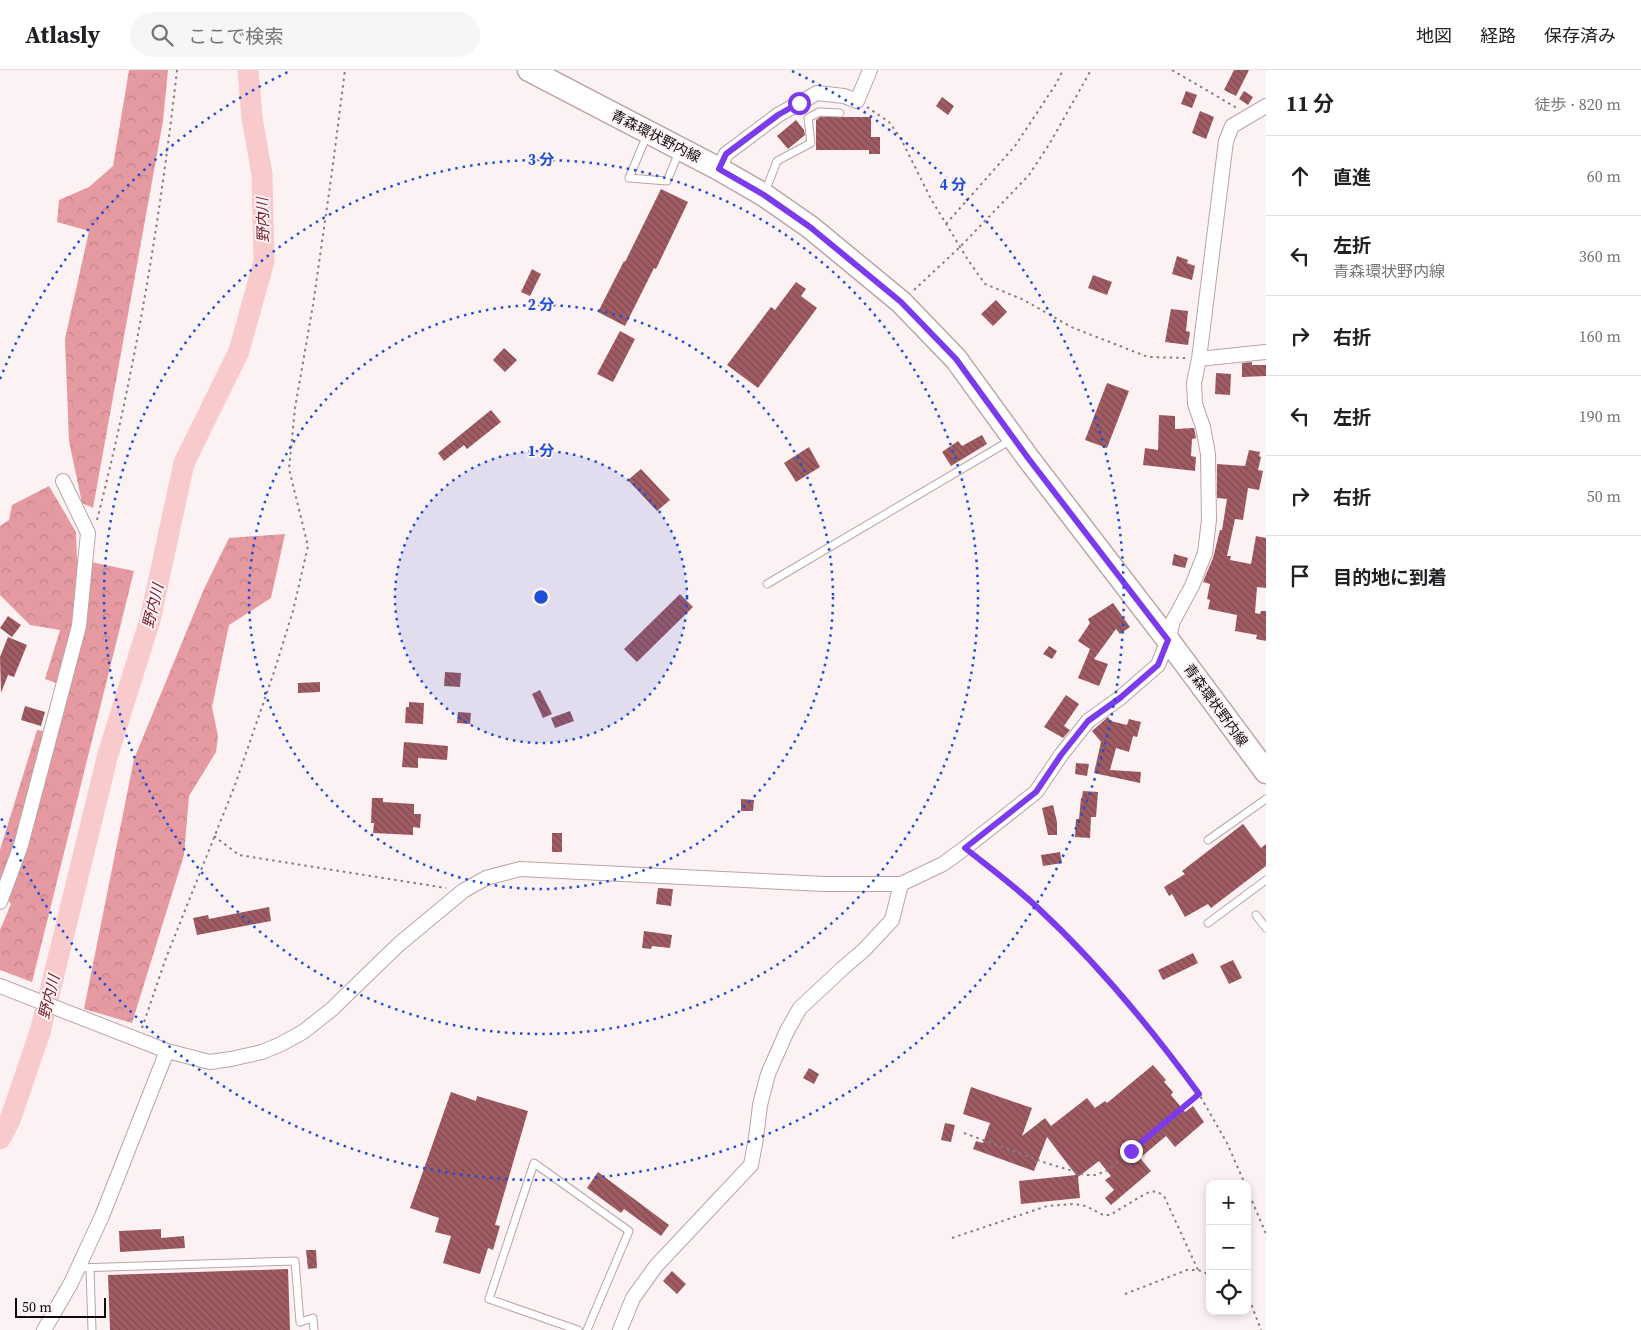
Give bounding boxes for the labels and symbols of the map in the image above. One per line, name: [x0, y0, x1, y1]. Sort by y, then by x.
route start: [788, 92, 811, 115]
street label: 青森環状野内線: [608, 105, 704, 167]
text: 3 分: [528, 149, 554, 170]
text: 4 分: [940, 174, 966, 195]
water label: 野内川: [252, 195, 273, 243]
text: 2 分: [528, 294, 554, 315]
text: 1 分: [528, 440, 554, 461]
water label: 野内川: [137, 580, 169, 630]
centre of rings: [532, 588, 550, 606]
street label: 青森環状野内線: [1179, 659, 1253, 751]
water label: 野内川: [33, 971, 65, 1021]
route end: [1120, 1140, 1143, 1163]
scale bar: [15, 1295, 106, 1318]

